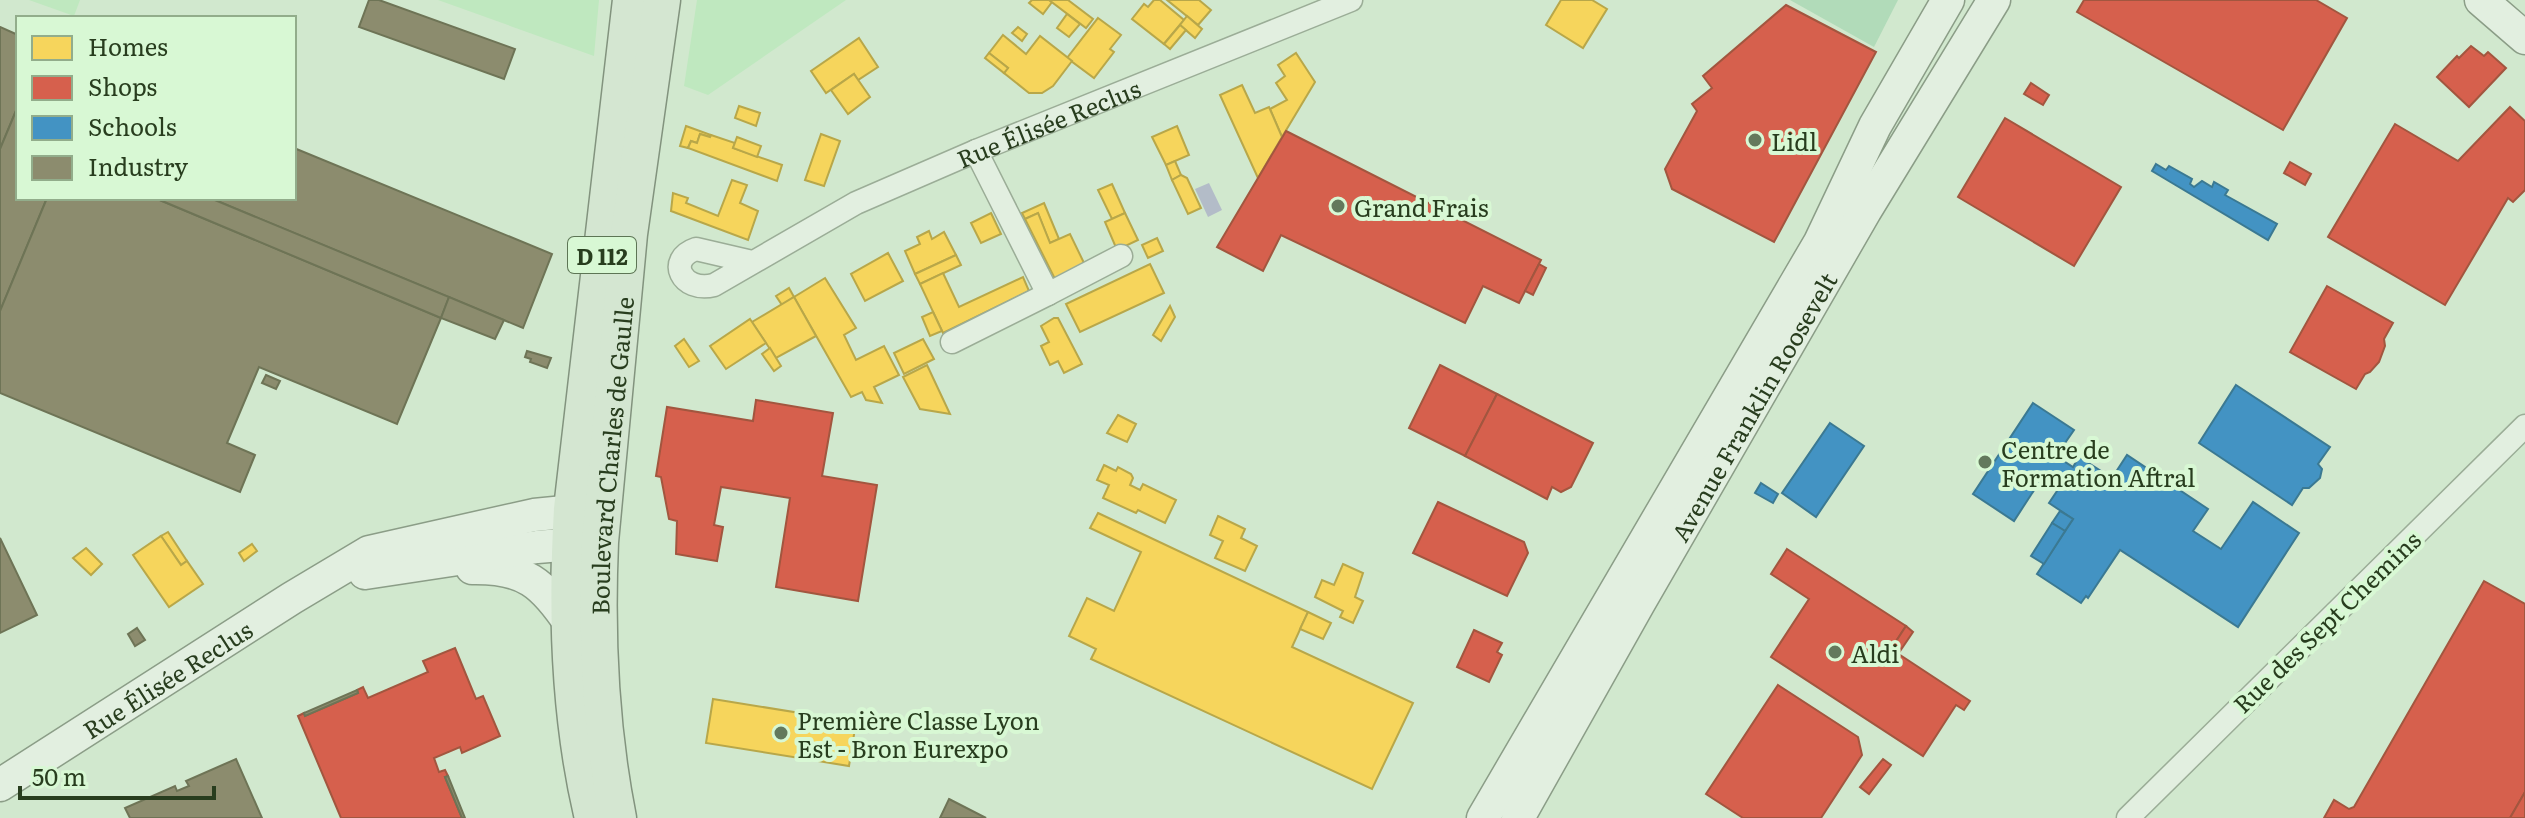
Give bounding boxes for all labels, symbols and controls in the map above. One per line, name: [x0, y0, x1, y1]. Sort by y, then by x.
legend: [16, 16, 296, 200]
text: Homes: [88, 28, 168, 63]
text: Shops: [88, 68, 157, 103]
street label: Rue Élisée Reclus: [951, 69, 1145, 175]
text: Schools: [88, 108, 177, 143]
place label: Lidl: [1771, 123, 1817, 158]
marker: Lidl: [1746, 131, 1764, 149]
text: Industry: [88, 148, 188, 183]
place label: Grand Frais: [1354, 189, 1489, 224]
marker: Grand Frais: [1329, 197, 1347, 215]
road number: D 112: [568, 237, 636, 273]
street label: Avenue Franklin Roosevelt: [1661, 265, 1844, 547]
street label: Boulevard Charles de Gaulle: [581, 295, 641, 615]
place label: Centre de Formation Aftral: [2001, 431, 2195, 494]
marker: Centre de Formation Aftral: [1976, 453, 1994, 471]
street label: Rue des Sept Chemins: [2224, 522, 2428, 720]
street label: Rue Élisée Reclus: [75, 611, 259, 746]
place label: Aldi: [1851, 635, 1899, 670]
marker: Aldi: [1826, 643, 1844, 661]
place label: Première Classe Lyon Est - Bron Eurexpo: [797, 702, 1040, 765]
marker: Première Classe Lyon Est - Bron Eurexpo: [772, 724, 790, 742]
scale bar: [20, 750, 214, 800]
text: 50 m: [32, 758, 86, 793]

